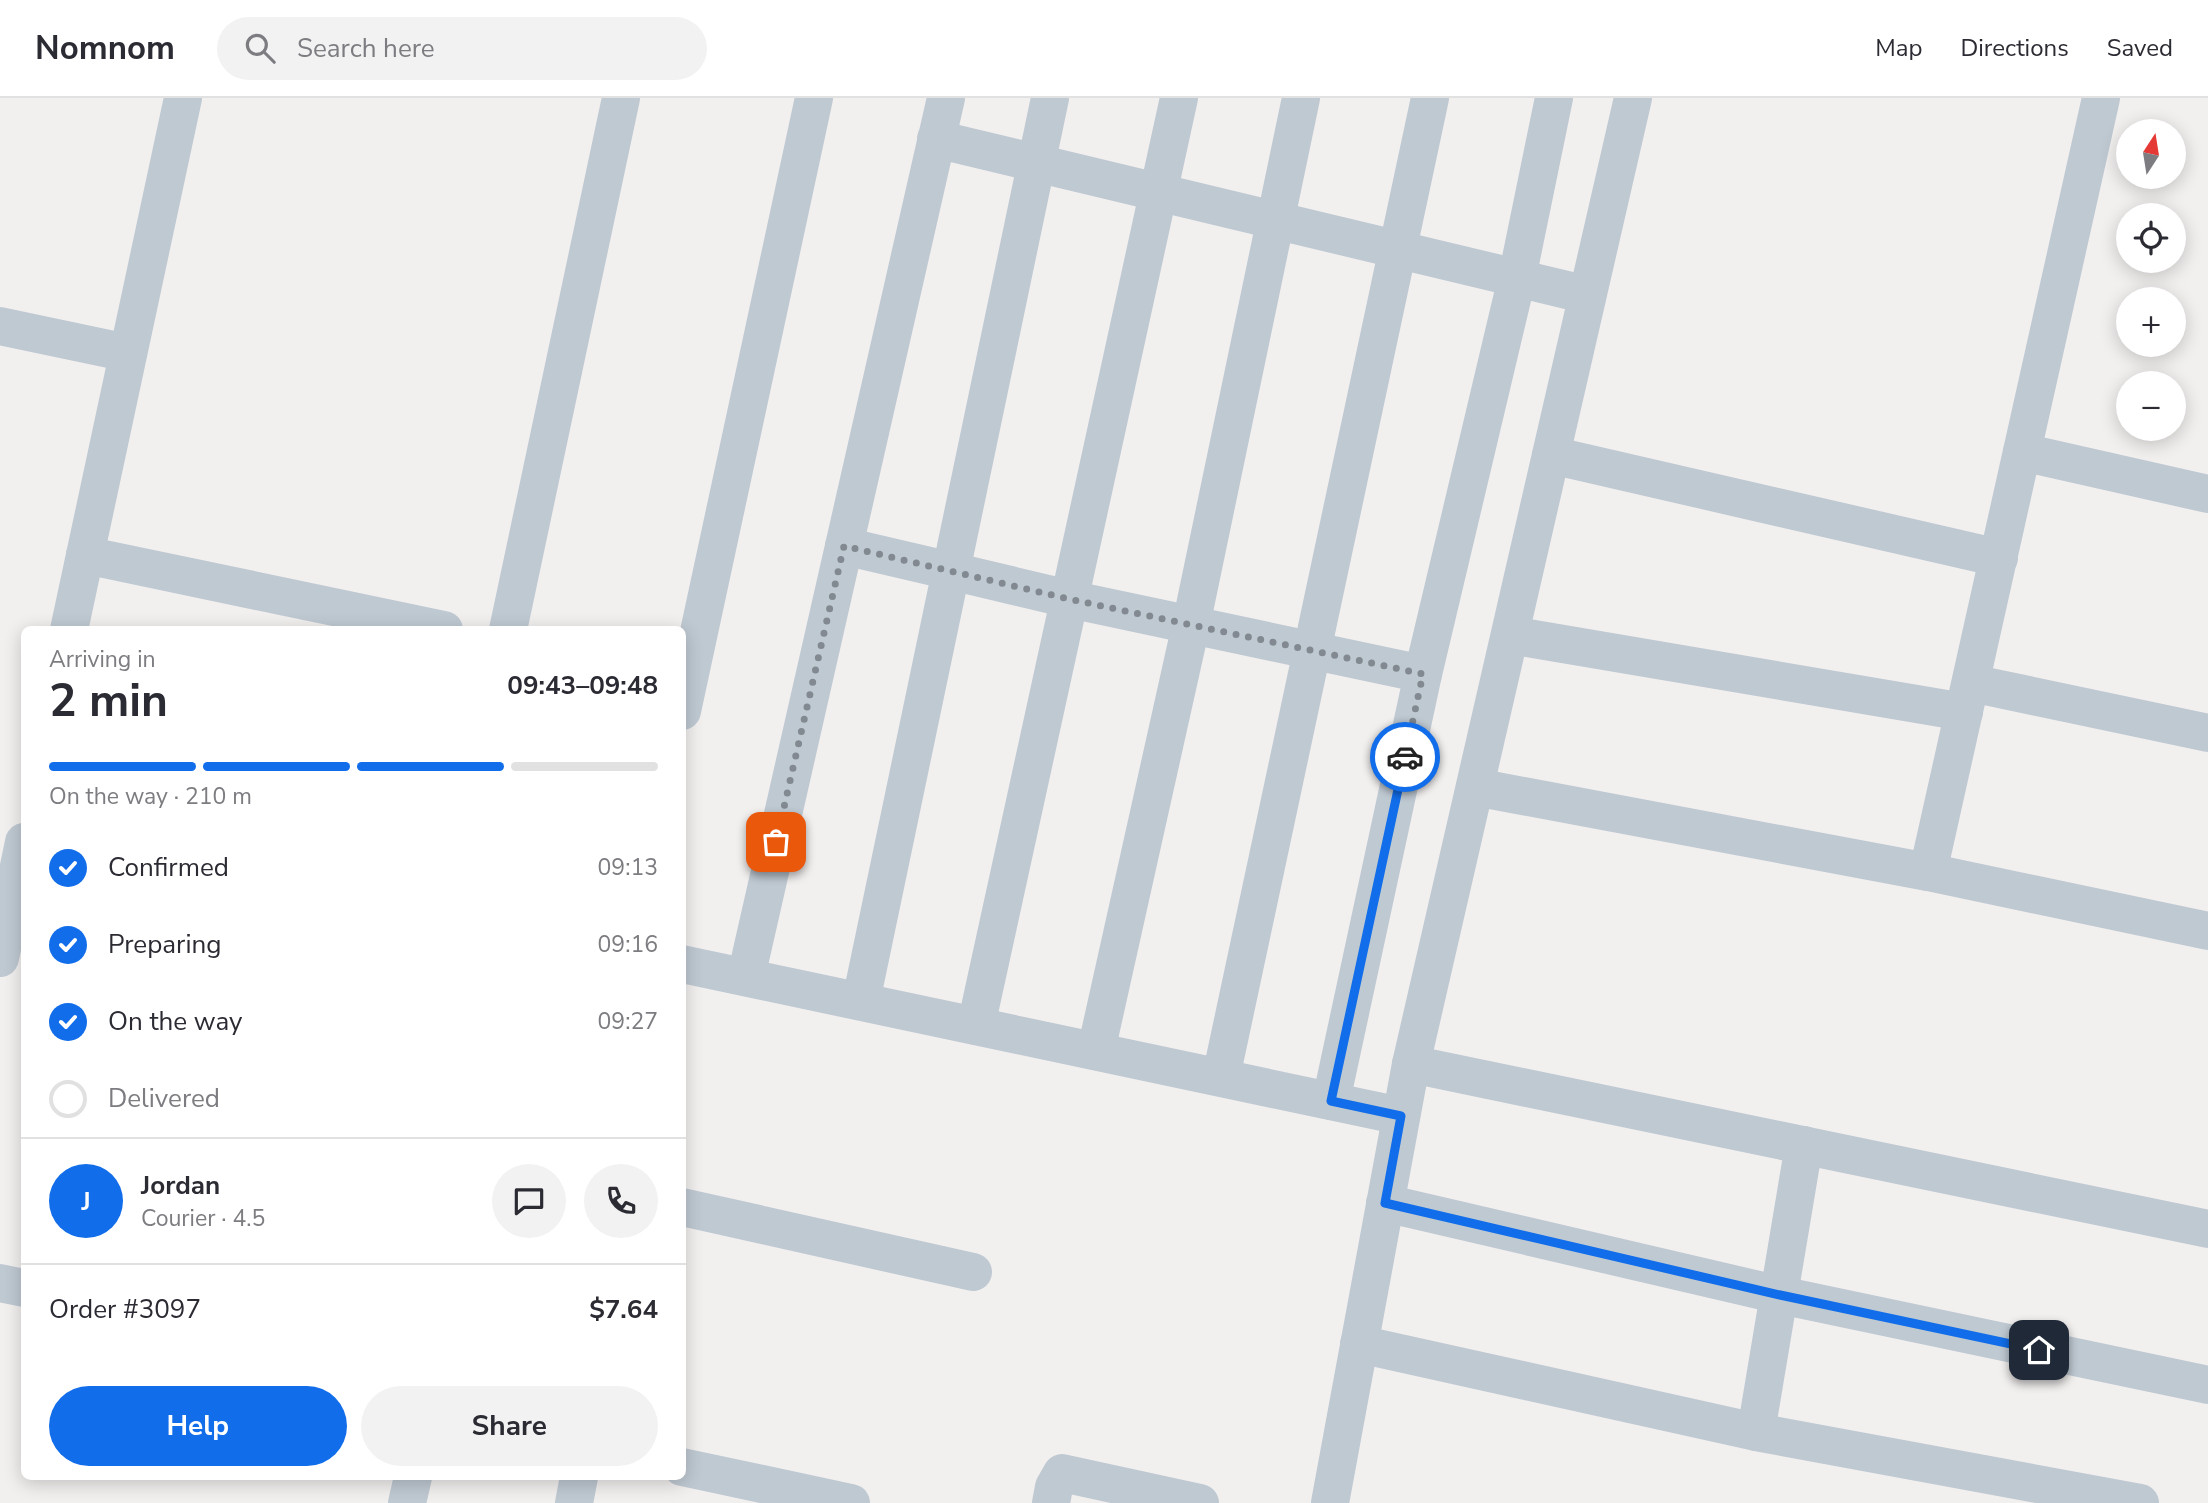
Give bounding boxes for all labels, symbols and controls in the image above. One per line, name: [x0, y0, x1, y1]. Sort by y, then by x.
search box: [217, 17, 707, 80]
text: Nomnom: [35, 26, 175, 71]
icon: search: [241, 29, 279, 67]
text: Search here: [297, 31, 435, 66]
text: Map: [1875, 32, 1922, 64]
text: Directions: [1960, 32, 2069, 64]
text: Saved: [2107, 32, 2173, 64]
north arrow: [2116, 119, 2186, 189]
map controls: [2116, 119, 2186, 441]
button: locate: [2116, 203, 2186, 273]
button: +: [2116, 287, 2186, 357]
button: −: [2116, 371, 2186, 441]
text: Arriving in: [49, 644, 156, 675]
text: 09:43–09:48: [507, 668, 658, 703]
text: 2 min: [49, 669, 168, 732]
courier: [1370, 722, 1440, 792]
icon: car: [1386, 738, 1424, 776]
text: On the way · 210 m: [49, 781, 252, 812]
pin: [746, 812, 806, 872]
icon: bag: [757, 823, 795, 861]
icon: check: [49, 849, 87, 887]
text: Confirmed: [108, 850, 229, 885]
text: 09:13: [598, 852, 658, 883]
icon: check: [49, 926, 87, 964]
text: Preparing: [108, 927, 221, 962]
text: 09:16: [598, 929, 658, 960]
icon: check: [49, 1003, 87, 1041]
text: On the way: [108, 1004, 242, 1039]
text: 09:27: [598, 1006, 658, 1037]
text: Delivered: [108, 1081, 220, 1116]
button: chat: [492, 1164, 566, 1238]
button: phone: [584, 1164, 658, 1238]
text: Jordan: [141, 1168, 220, 1203]
text: J: [81, 1184, 91, 1219]
text: Courier · 4.5: [141, 1203, 265, 1234]
text: Order #3097: [49, 1292, 201, 1327]
text: $7.64: [589, 1292, 658, 1327]
pin: [2009, 1320, 2069, 1380]
icon: home: [2020, 1331, 2058, 1369]
button: Help: [49, 1386, 347, 1466]
button: Share: [361, 1386, 658, 1466]

